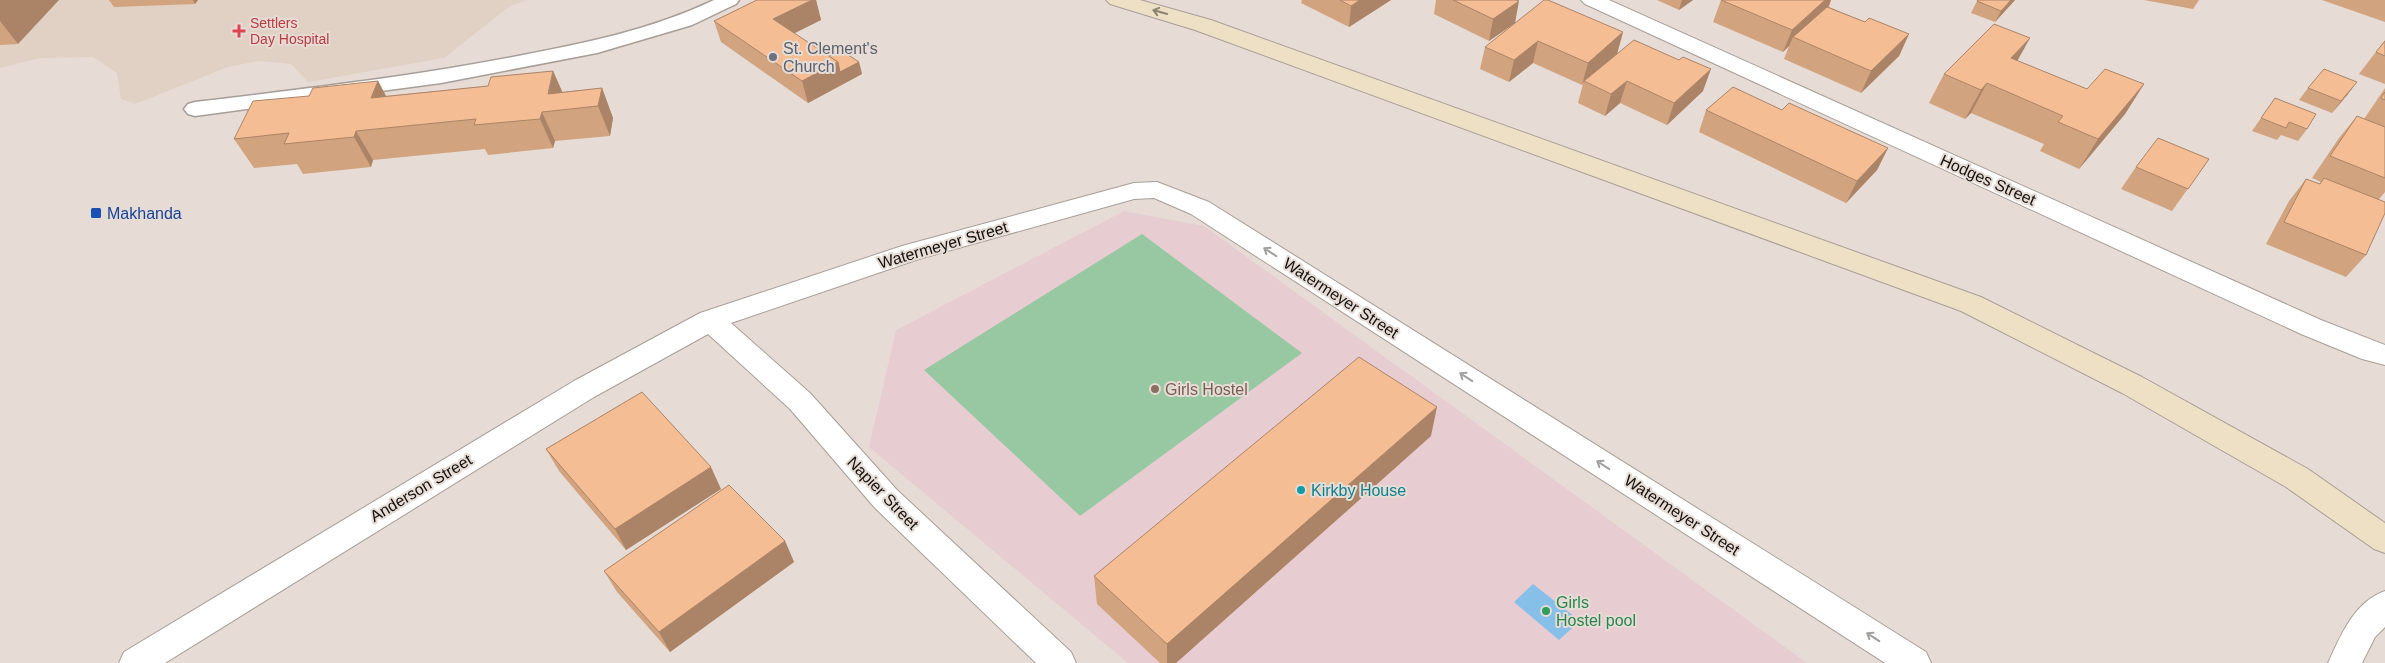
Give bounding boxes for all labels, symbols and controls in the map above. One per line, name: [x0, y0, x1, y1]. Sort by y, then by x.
one-way arrow: [1153, 7, 1169, 17]
place label: Settlers Day Hospital: [250, 15, 329, 47]
marker: Settlers Day Hospital: [232, 24, 246, 38]
place label: St. Clement's Church: [783, 40, 878, 75]
marker: St. Clement's Church: [767, 51, 779, 63]
street label: Hodges Street: [1938, 151, 2039, 209]
place label: Makhanda: [107, 205, 182, 222]
marker: Makhanda: [89, 206, 103, 220]
street label: Watermeyer Street: [876, 218, 1010, 272]
one-way arrow: [1263, 247, 1277, 257]
street label: Watermeyer Street: [1280, 254, 1402, 342]
one-way arrow: [1459, 372, 1473, 383]
place label: Girls Hostel: [1165, 381, 1248, 398]
marker: Girls Hostel: [1149, 383, 1161, 395]
street label: Anderson Street: [367, 451, 475, 525]
street label: Napier Street: [844, 453, 922, 533]
one-way arrow: [1596, 459, 1610, 470]
street label: Watermeyer Street: [1621, 471, 1743, 559]
place label: Kirkby House: [1311, 482, 1406, 499]
marker: Kirkby House: [1295, 484, 1307, 496]
place label: Girls Hostel pool: [1556, 594, 1636, 629]
marker: Girls Hostel pool: [1540, 605, 1552, 617]
one-way arrow: [1866, 631, 1880, 641]

